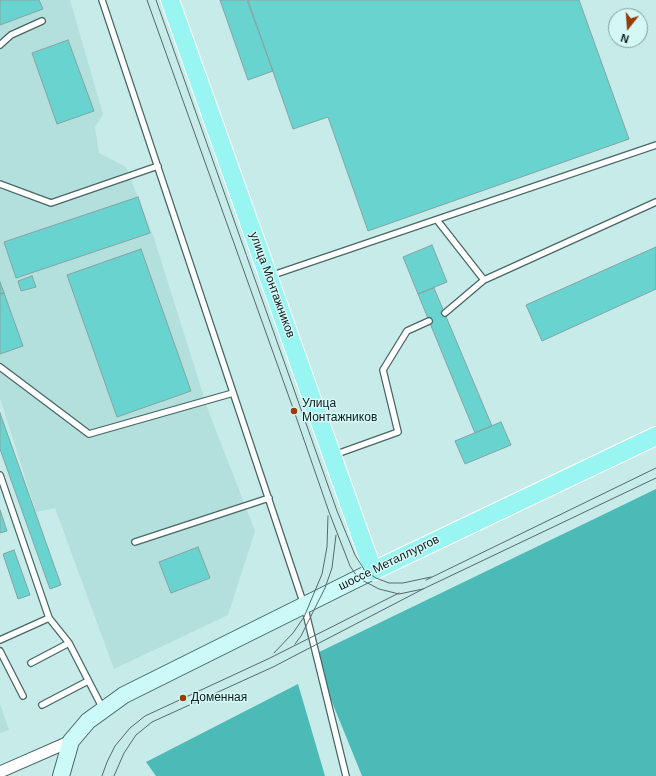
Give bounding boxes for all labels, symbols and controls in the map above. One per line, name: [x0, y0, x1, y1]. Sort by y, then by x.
north arrow: [608, 8, 648, 48]
text: N: [619, 32, 630, 45]
street label: улица Монтажников: [246, 230, 298, 340]
place label: Улица Монтажников: [302, 397, 377, 425]
marker: Улица Монтажников: [289, 406, 299, 416]
street label: шоссе Металлургов: [336, 532, 442, 594]
place label: Доменная: [191, 691, 247, 705]
marker: Доменная: [178, 693, 188, 703]

